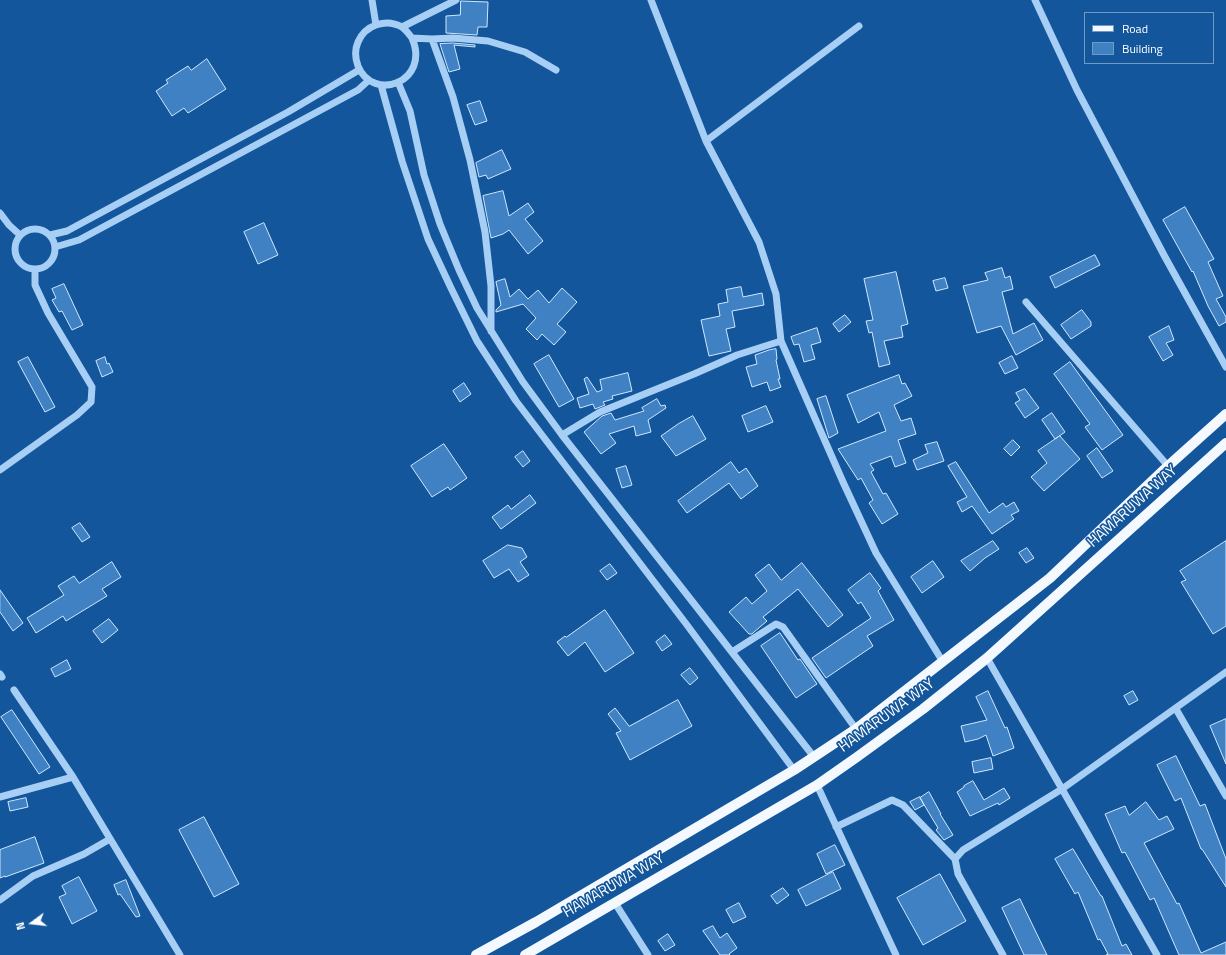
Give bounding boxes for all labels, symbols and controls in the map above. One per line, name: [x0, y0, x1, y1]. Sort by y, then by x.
legend: [1084, 12, 1214, 64]
text: Road: [1122, 19, 1148, 38]
text: Building: [1122, 39, 1163, 58]
street label: HAMARUWA WAY: [1085, 462, 1181, 552]
street label: HAMARUWA WAY: [836, 675, 938, 757]
street label: HAMARUWA WAY: [560, 850, 668, 922]
north arrow: [12, 903, 52, 943]
text: N: [12, 920, 29, 932]

